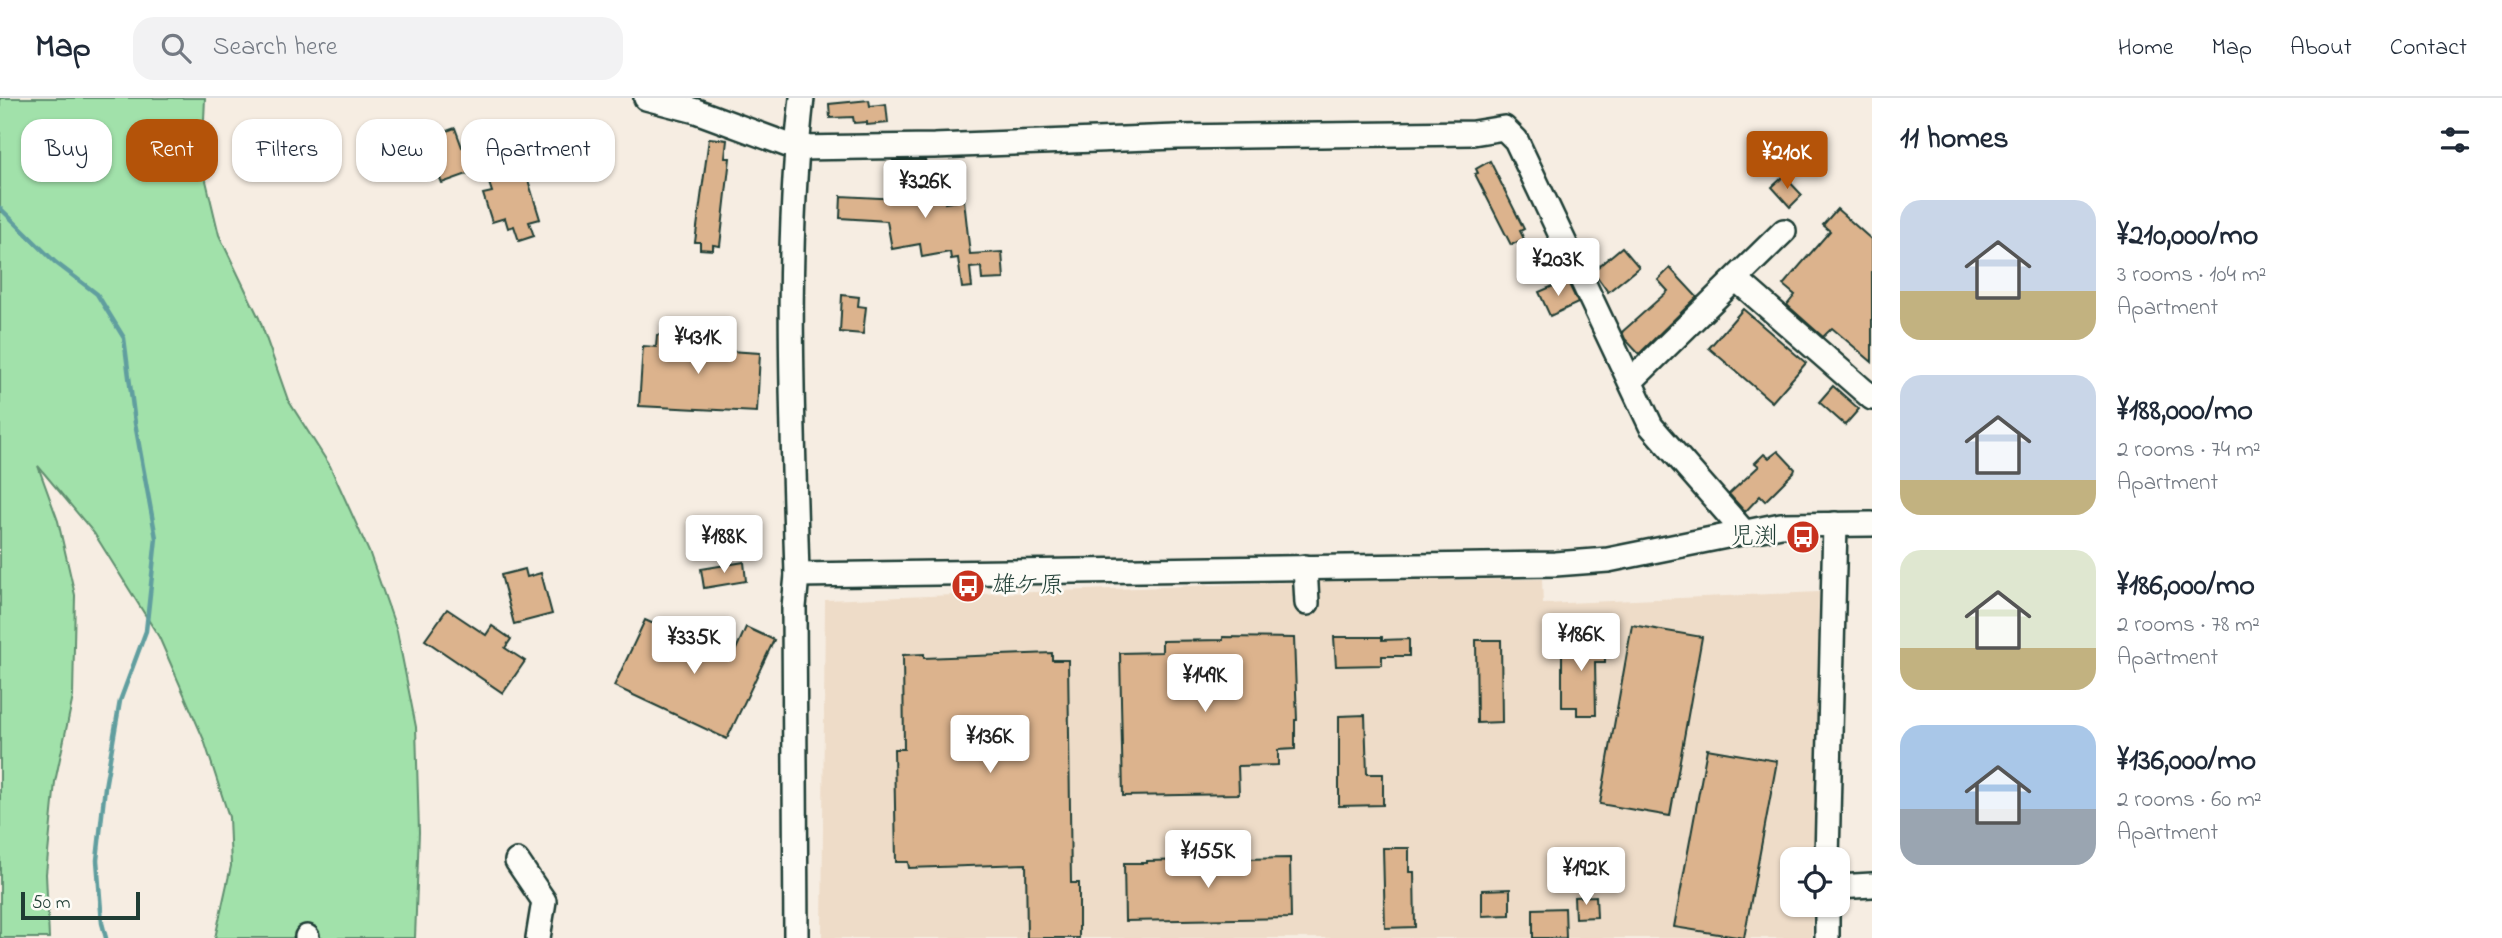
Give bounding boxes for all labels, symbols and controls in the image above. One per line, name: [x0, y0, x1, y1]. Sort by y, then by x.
search box: [133, 17, 623, 80]
text: Map: [35, 24, 91, 72]
icon: search: [157, 29, 195, 67]
text: Search here: [213, 29, 337, 67]
text: Home: [2118, 31, 2174, 66]
text: Map: [2212, 31, 2252, 66]
text: About: [2290, 31, 2352, 66]
text: Contact: [2390, 31, 2467, 66]
text: 11 homes: [1900, 118, 2008, 162]
chip: Buy: [21, 119, 112, 182]
chip: Rent: [126, 119, 218, 182]
chip: Filters: [232, 119, 342, 182]
chip: New: [356, 119, 447, 182]
chip: Apartment: [461, 119, 615, 182]
icon: filters: [2436, 121, 2474, 159]
pin: ¥210K: [1738, 132, 1836, 191]
text: ¥210K: [1763, 137, 1811, 170]
pin: ¥326K: [876, 160, 974, 220]
text: ¥326K: [899, 166, 951, 199]
text: ¥210,000/mo: [2117, 215, 2258, 259]
icon: home: [1956, 228, 2040, 312]
pin: ¥203K: [1509, 238, 1607, 298]
text: ¥203K: [1533, 244, 1584, 277]
text: 3 rooms · 104 m²: [2117, 259, 2266, 292]
text: Apartment: [2117, 292, 2218, 325]
pin: ¥431K: [649, 316, 747, 376]
text: ¥431K: [675, 322, 721, 355]
text: ¥188,000/mo: [2117, 390, 2253, 434]
icon: home: [1956, 403, 2040, 487]
text: 2 rooms · 74 m²: [2117, 434, 2261, 467]
text: Apartment: [2117, 467, 2218, 500]
pin: ¥188K: [675, 516, 773, 575]
bus stop icon: 児渕: [1784, 518, 1822, 556]
place label: 児渕: [1730, 520, 1778, 555]
text: ¥188K: [702, 521, 746, 554]
text: ¥186,000/mo: [2117, 565, 2255, 609]
bus stop icon: 雄ケ原: [949, 567, 987, 605]
place label: 雄ケ原: [992, 569, 1064, 604]
icon: home: [1956, 578, 2040, 662]
text: 2 rooms · 78 m²: [2117, 609, 2260, 642]
pin: ¥186K: [1532, 614, 1630, 673]
pin: ¥335K: [645, 616, 743, 676]
text: ¥186K: [1558, 619, 1604, 652]
text: ¥335K: [668, 622, 720, 655]
text: Apartment: [2117, 642, 2218, 675]
pin: ¥149K: [1156, 654, 1254, 714]
text: ¥149K: [1183, 660, 1227, 693]
pin: ¥136K: [941, 716, 1039, 775]
text: ¥136K: [966, 721, 1014, 754]
text: ¥136,000/mo: [2117, 740, 2256, 784]
icon: home: [1956, 753, 2040, 837]
text: 2 rooms · 60 m²: [2117, 784, 2262, 817]
text: Apartment: [2117, 817, 2218, 850]
pin: ¥155K: [1159, 830, 1257, 890]
text: ¥155K: [1181, 836, 1235, 869]
map controls: [1780, 847, 1850, 917]
button: locate: [1780, 847, 1850, 917]
pin: ¥192K: [1537, 848, 1635, 907]
text: ¥192K: [1563, 853, 1609, 886]
scale bar: [21, 889, 140, 921]
text: 50 m: [32, 890, 71, 917]

